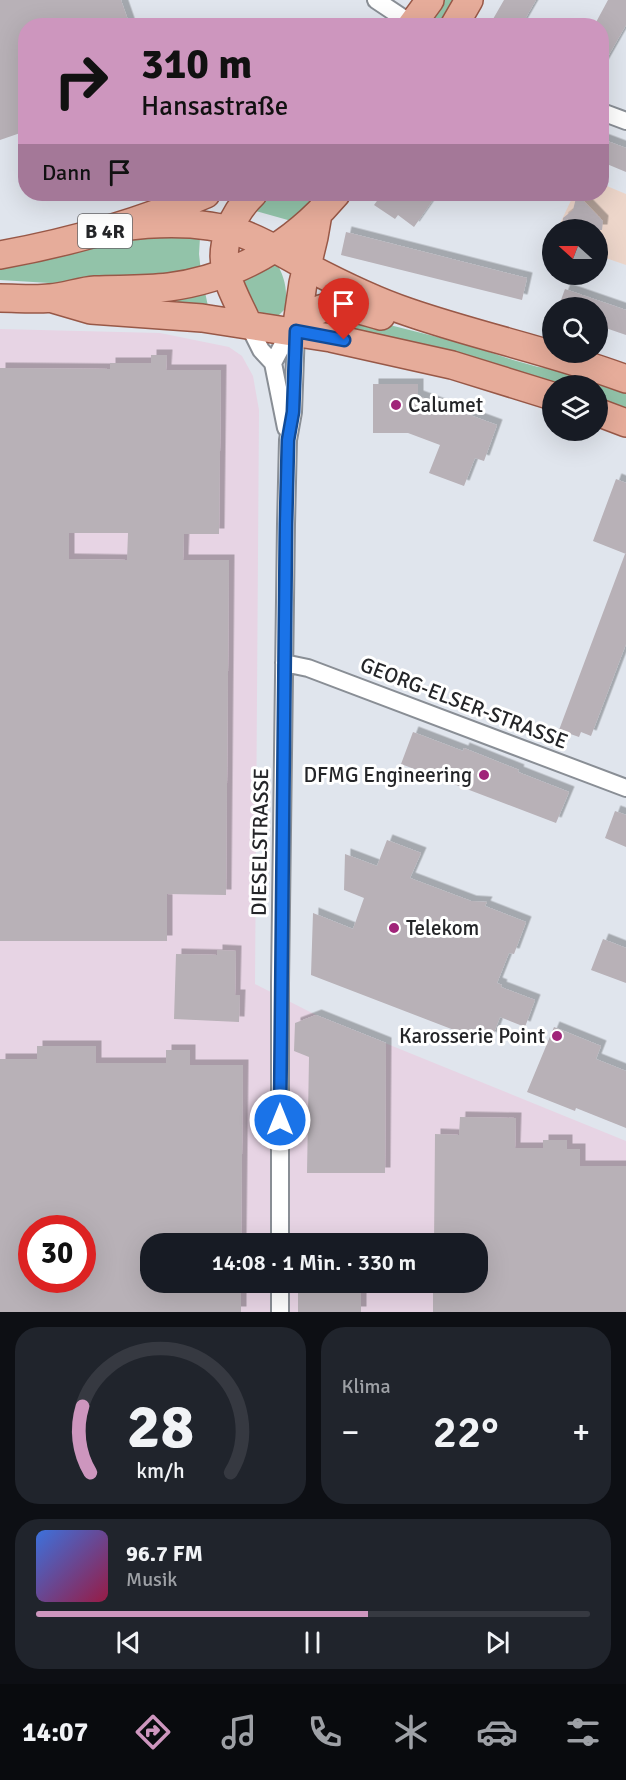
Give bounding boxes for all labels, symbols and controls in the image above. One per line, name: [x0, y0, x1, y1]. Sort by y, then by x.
text: 310 m: [141, 39, 252, 90]
icon: right: [42, 42, 120, 120]
text: Hansastraße: [141, 90, 288, 123]
icon: arrive: [103, 156, 136, 189]
text: Dann: [42, 159, 91, 186]
road number: B 4R: [78, 214, 132, 248]
north arrow: [542, 219, 608, 285]
map controls: [542, 219, 608, 441]
pin: [318, 278, 369, 340]
icon: arrive: [327, 287, 360, 320]
button: search: [542, 297, 608, 363]
button: layers: [542, 375, 608, 441]
place label: Calumet: [408, 392, 483, 418]
marker: Calumet: [389, 398, 403, 412]
street label: GEORG-ELSER-STRASSE: [357, 651, 571, 755]
place label: DFMG Engineering: [304, 762, 472, 788]
street label: DIESELSTRASSE: [246, 768, 274, 916]
marker: DFMG Engineering: [477, 768, 491, 782]
place label: Telekom: [406, 915, 479, 941]
marker: Telekom: [387, 921, 401, 935]
place label: Karosserie Point: [399, 1023, 545, 1049]
marker: Karosserie Point: [550, 1029, 564, 1043]
position arrow: [248, 1088, 312, 1152]
speed limit sign: 30: [18, 1215, 96, 1293]
text: 14:08 · 1 Min. · 330 m: [212, 1249, 416, 1276]
text: Klima: [342, 1374, 391, 1399]
text: 28: [127, 1388, 194, 1465]
text: 22°: [433, 1405, 499, 1460]
text: −: [342, 1412, 359, 1453]
text: +: [572, 1412, 590, 1453]
text: km/h: [136, 1458, 185, 1484]
text: 96.7 FM: [126, 1540, 203, 1567]
text: Musik: [126, 1567, 177, 1592]
icon: previous: [112, 1626, 145, 1659]
icon: pause: [296, 1626, 329, 1659]
icon: next: [481, 1626, 514, 1659]
icon: directions: [132, 1711, 174, 1753]
icon: music: [218, 1711, 260, 1753]
icon: phone: [304, 1711, 346, 1753]
icon: climate: [390, 1711, 432, 1753]
icon: car: [476, 1711, 518, 1753]
icon: filters: [562, 1711, 604, 1753]
text: 14:07: [22, 1716, 88, 1749]

